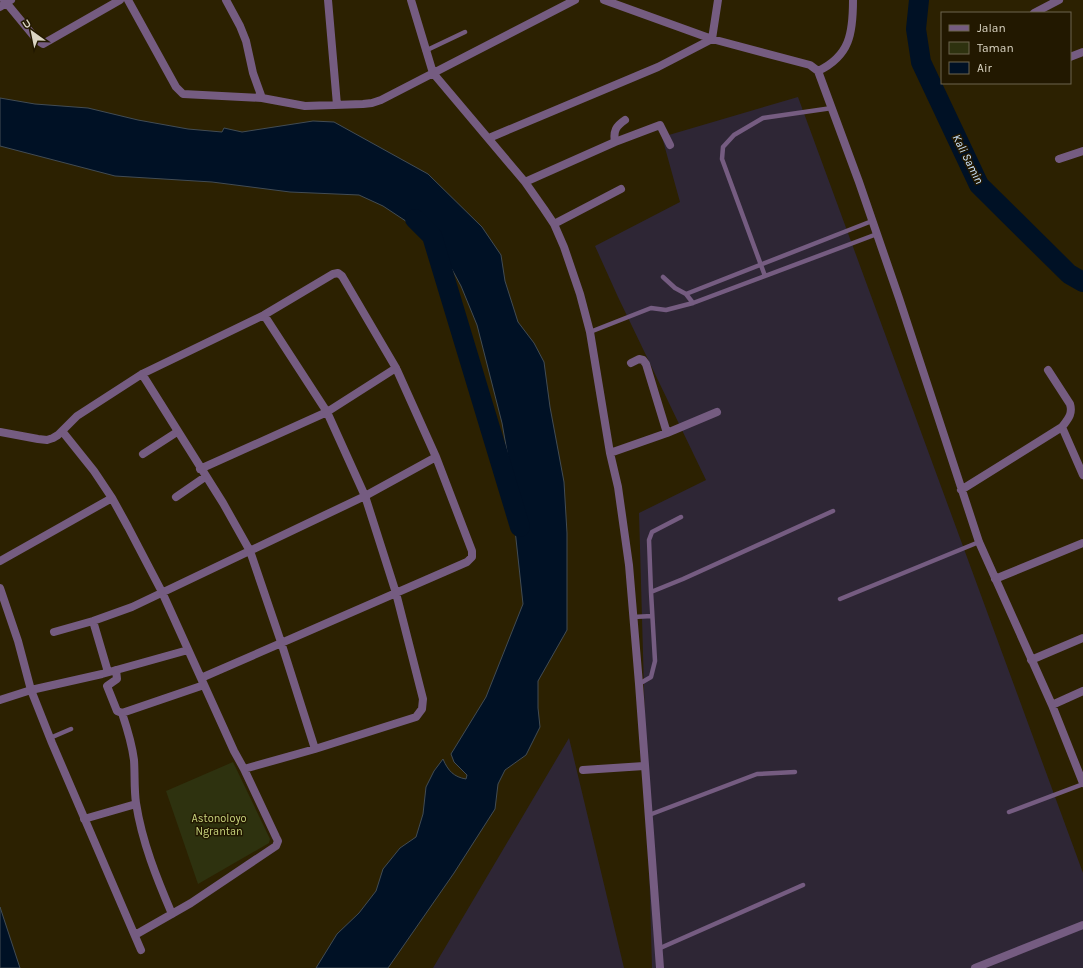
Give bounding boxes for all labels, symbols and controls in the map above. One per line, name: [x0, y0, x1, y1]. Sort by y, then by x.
north arrow: [12, 12, 52, 52]
legend: [941, 12, 1071, 84]
text: U: [20, 17, 34, 32]
text: Jalan: [977, 21, 1006, 35]
text: Taman: [977, 41, 1014, 55]
text: Air: [977, 61, 992, 75]
water label: Kali Samin: [950, 132, 986, 186]
park label: Astonoloyo Ngrantan: [191, 812, 247, 838]

